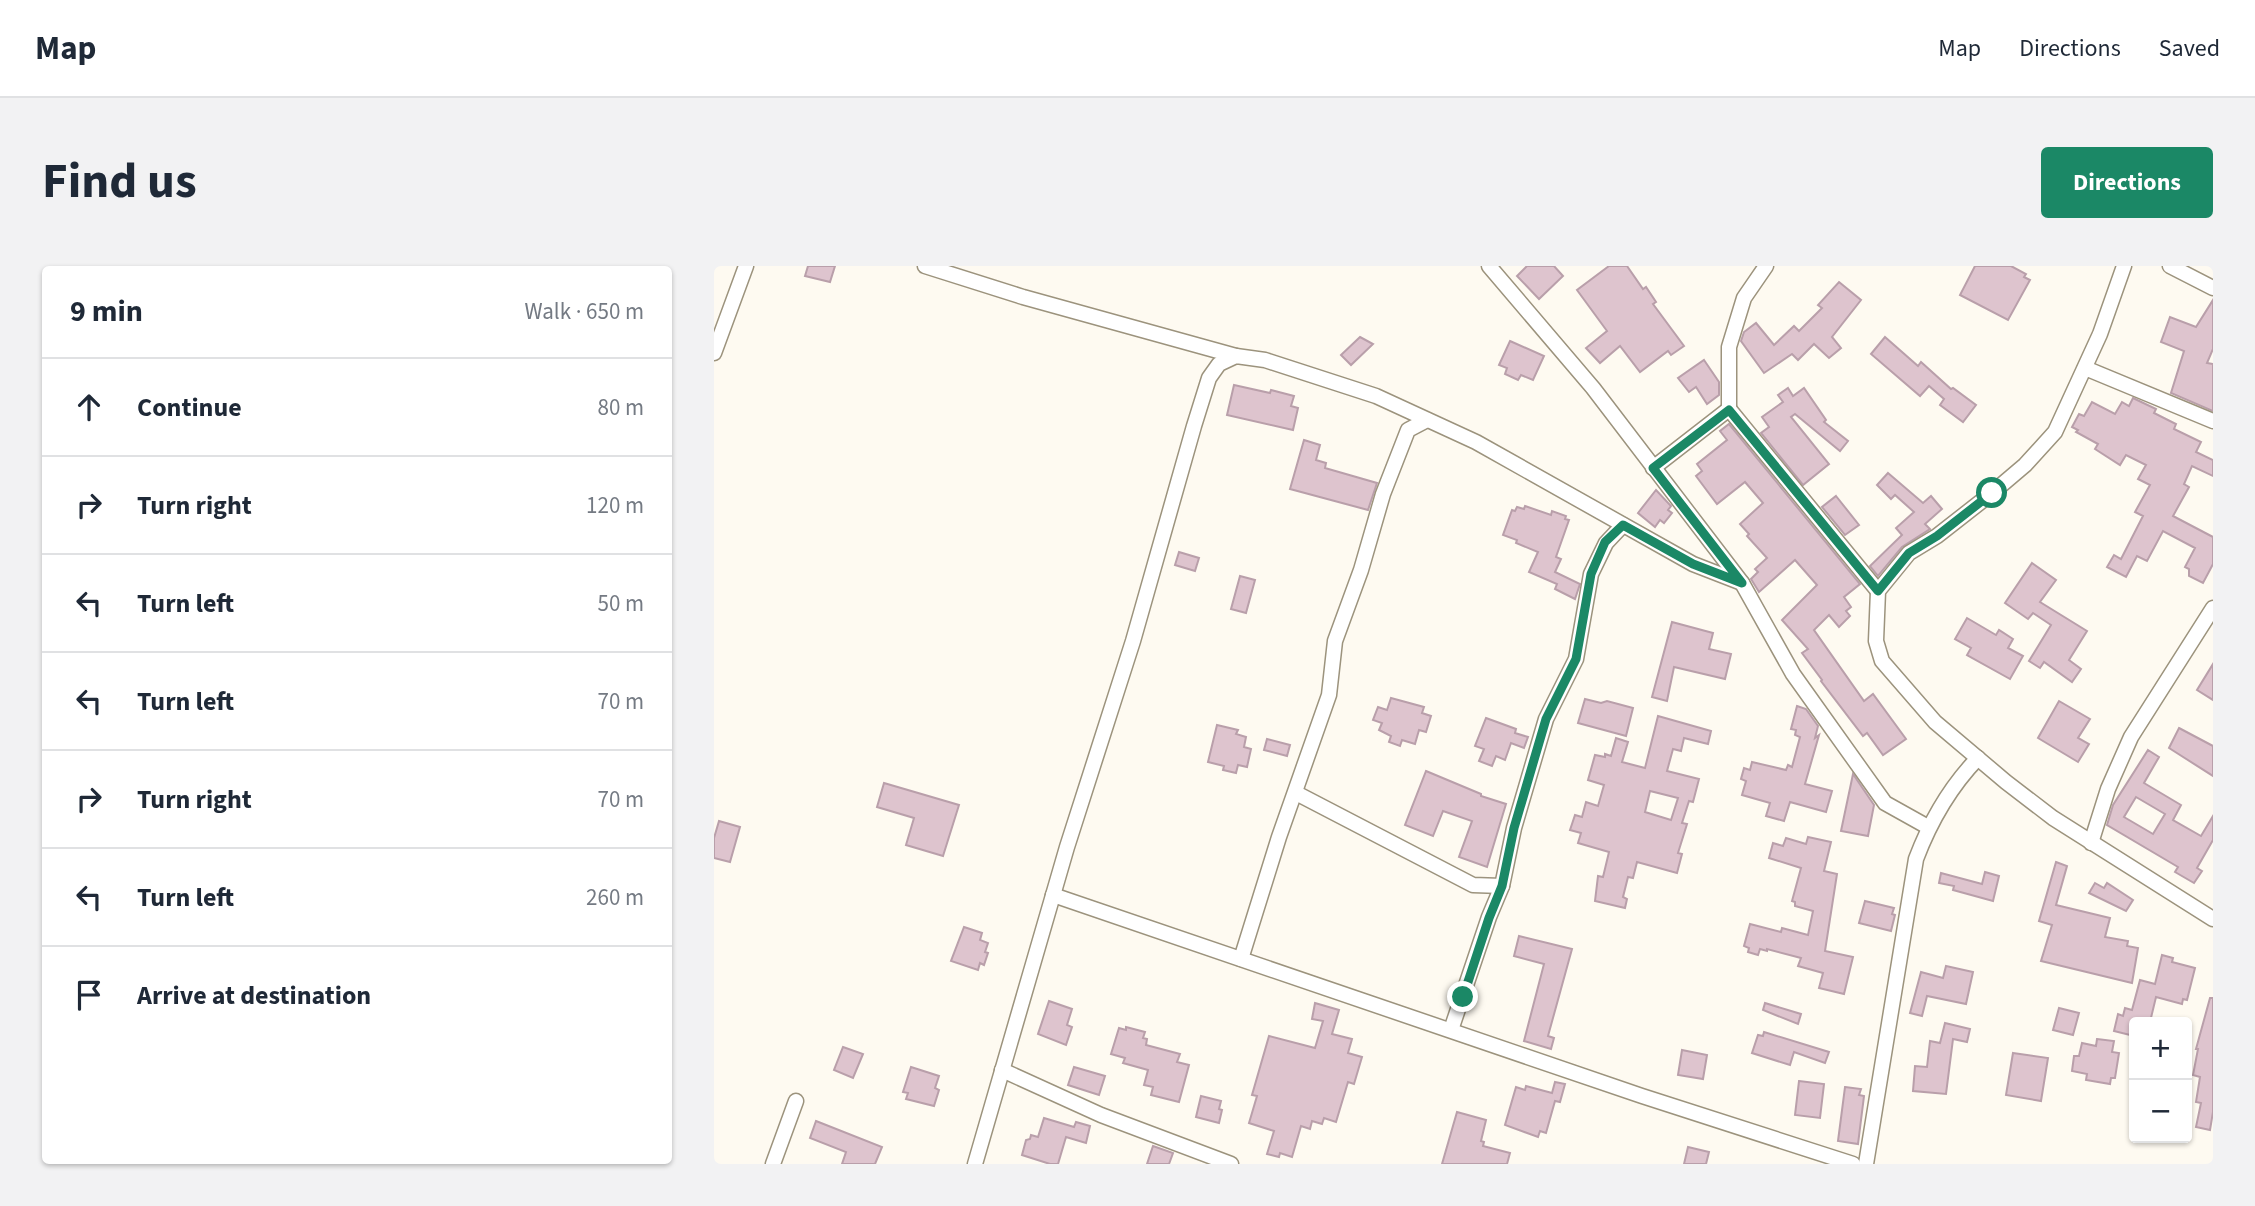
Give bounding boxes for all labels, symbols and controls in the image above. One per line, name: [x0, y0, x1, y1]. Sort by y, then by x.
text: Map: [35, 25, 96, 72]
text: Map: [1938, 31, 1981, 66]
text: Directions: [2019, 31, 2121, 66]
text: Saved: [2159, 31, 2220, 66]
text: Find us: [42, 147, 197, 217]
button: Directions: [2041, 147, 2213, 218]
text: 9 min: [70, 290, 143, 333]
text: Walk · 650 m: [525, 295, 644, 328]
icon: ahead: [70, 388, 108, 426]
text: Continue: [137, 389, 242, 426]
text: 80 m: [597, 391, 644, 424]
route start: [1976, 477, 2007, 508]
icon: right: [70, 486, 108, 524]
text: Turn right: [137, 487, 252, 524]
text: 120 m: [586, 489, 644, 522]
icon: left: [70, 584, 108, 622]
text: Turn left: [137, 585, 234, 622]
text: 50 m: [597, 587, 644, 620]
icon: left: [70, 682, 108, 720]
text: Turn left: [137, 683, 234, 720]
text: 70 m: [597, 685, 644, 718]
icon: right: [70, 780, 108, 818]
text: Turn right: [137, 781, 252, 818]
text: 70 m: [597, 783, 644, 816]
icon: left: [70, 878, 108, 916]
text: Turn left: [137, 879, 234, 916]
text: 260 m: [586, 881, 644, 914]
icon: arrive: [70, 976, 108, 1014]
text: Arrive at destination: [137, 977, 371, 1014]
route end: [1447, 981, 1478, 1012]
map controls: [2129, 1017, 2192, 1143]
button: +: [2129, 1017, 2192, 1080]
button: −: [2129, 1080, 2192, 1143]

